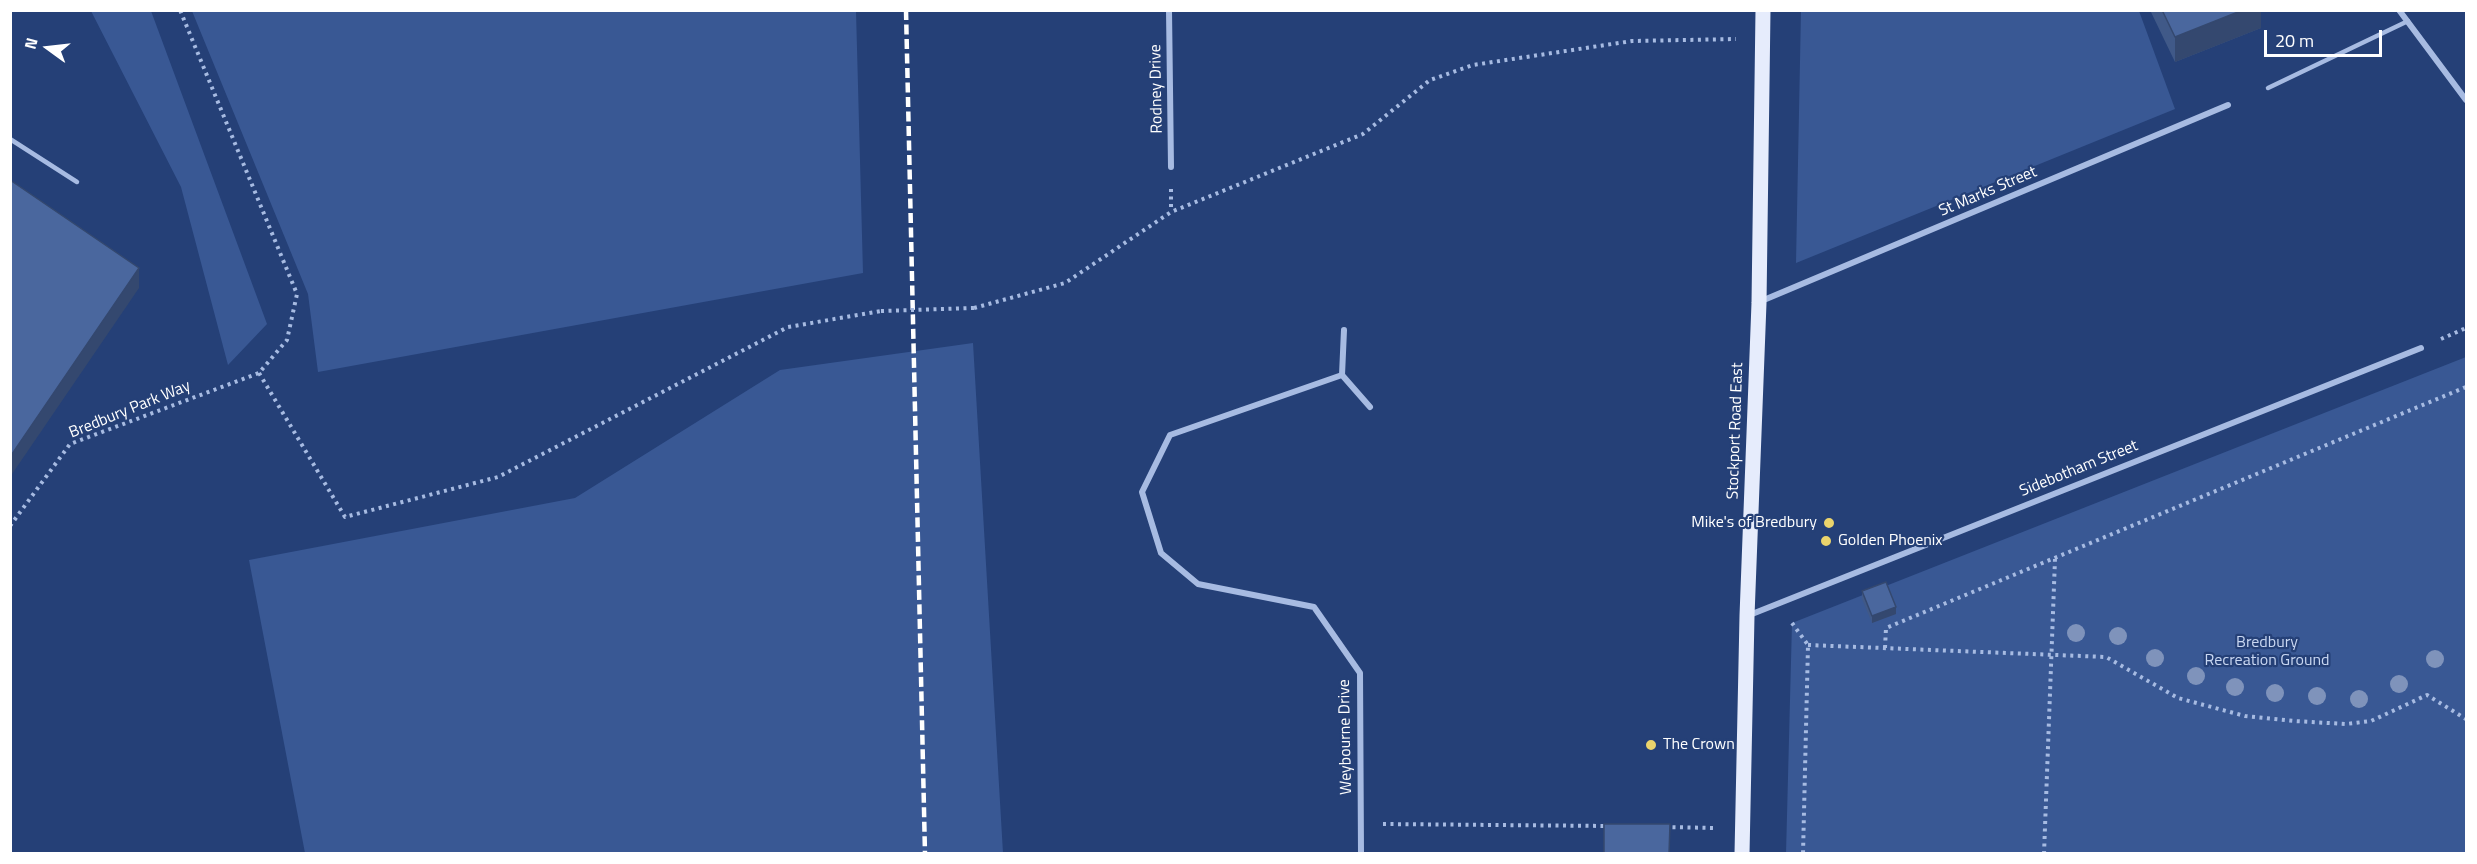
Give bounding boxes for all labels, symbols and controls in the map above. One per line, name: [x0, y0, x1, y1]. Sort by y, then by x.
north arrow: [18, 18, 78, 78]
scale bar: [2267, 18, 2386, 56]
text: 20 m: [2275, 27, 2314, 54]
text: N: [18, 35, 44, 52]
street label: Rodney Drive: [1147, 44, 1167, 134]
street label: St Marks Street: [1936, 163, 2040, 221]
street label: Stockport Road East: [1724, 362, 1748, 500]
street label: Bredbury Park Way: [67, 377, 193, 443]
street label: Sidebotham Street: [2017, 437, 2141, 501]
place label: Mike's of Bredbury: [1691, 513, 1817, 533]
marker: Mike's of Bredbury: [1822, 516, 1836, 530]
place label: Golden Phoenix: [1838, 531, 1943, 551]
marker: Golden Phoenix: [1819, 534, 1833, 548]
park label: Bredbury Recreation Ground: [2204, 633, 2330, 671]
street label: Weybourne Drive: [1335, 679, 1357, 795]
place label: The Crown: [1663, 735, 1735, 755]
marker: The Crown: [1644, 738, 1658, 752]

